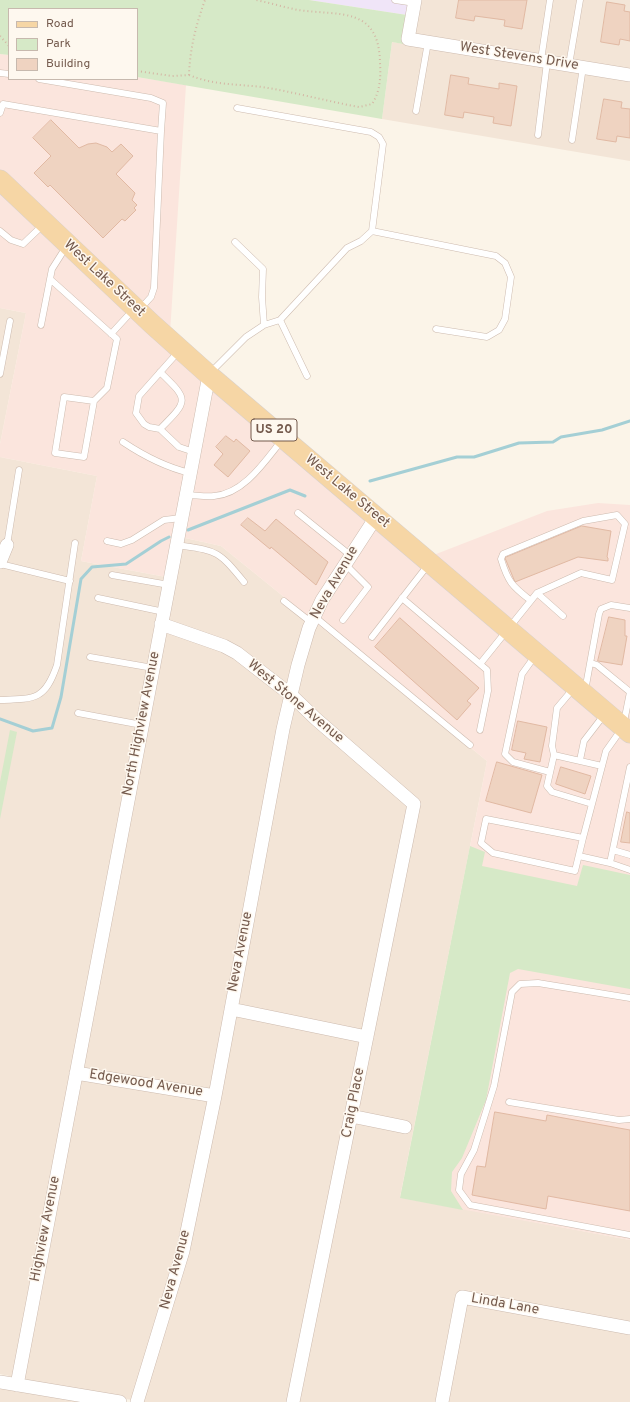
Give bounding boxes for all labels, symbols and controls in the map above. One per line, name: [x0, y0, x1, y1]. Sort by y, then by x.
legend: [8, 8, 138, 80]
text: Road: [46, 16, 74, 32]
text: Park: [46, 36, 71, 52]
street label: West Stevens Drive: [458, 39, 580, 75]
text: Building: [46, 56, 90, 72]
street label: West Lake Street: [60, 237, 148, 321]
road number: US 20: [251, 419, 297, 441]
street label: West Lake Street: [301, 452, 393, 532]
street label: Neva Avenue: [307, 543, 363, 623]
street label: North Highview Avenue: [120, 650, 164, 798]
street label: West Stone Avenue: [243, 657, 347, 747]
street label: Neva Avenue: [225, 910, 257, 994]
street label: Edgewood Avenue: [88, 1067, 204, 1101]
street label: Craig Place: [339, 1067, 369, 1139]
street label: Highview Avenue: [28, 1175, 64, 1283]
street label: Neva Avenue: [157, 1228, 195, 1312]
street label: Linda Lane: [470, 1291, 540, 1319]

